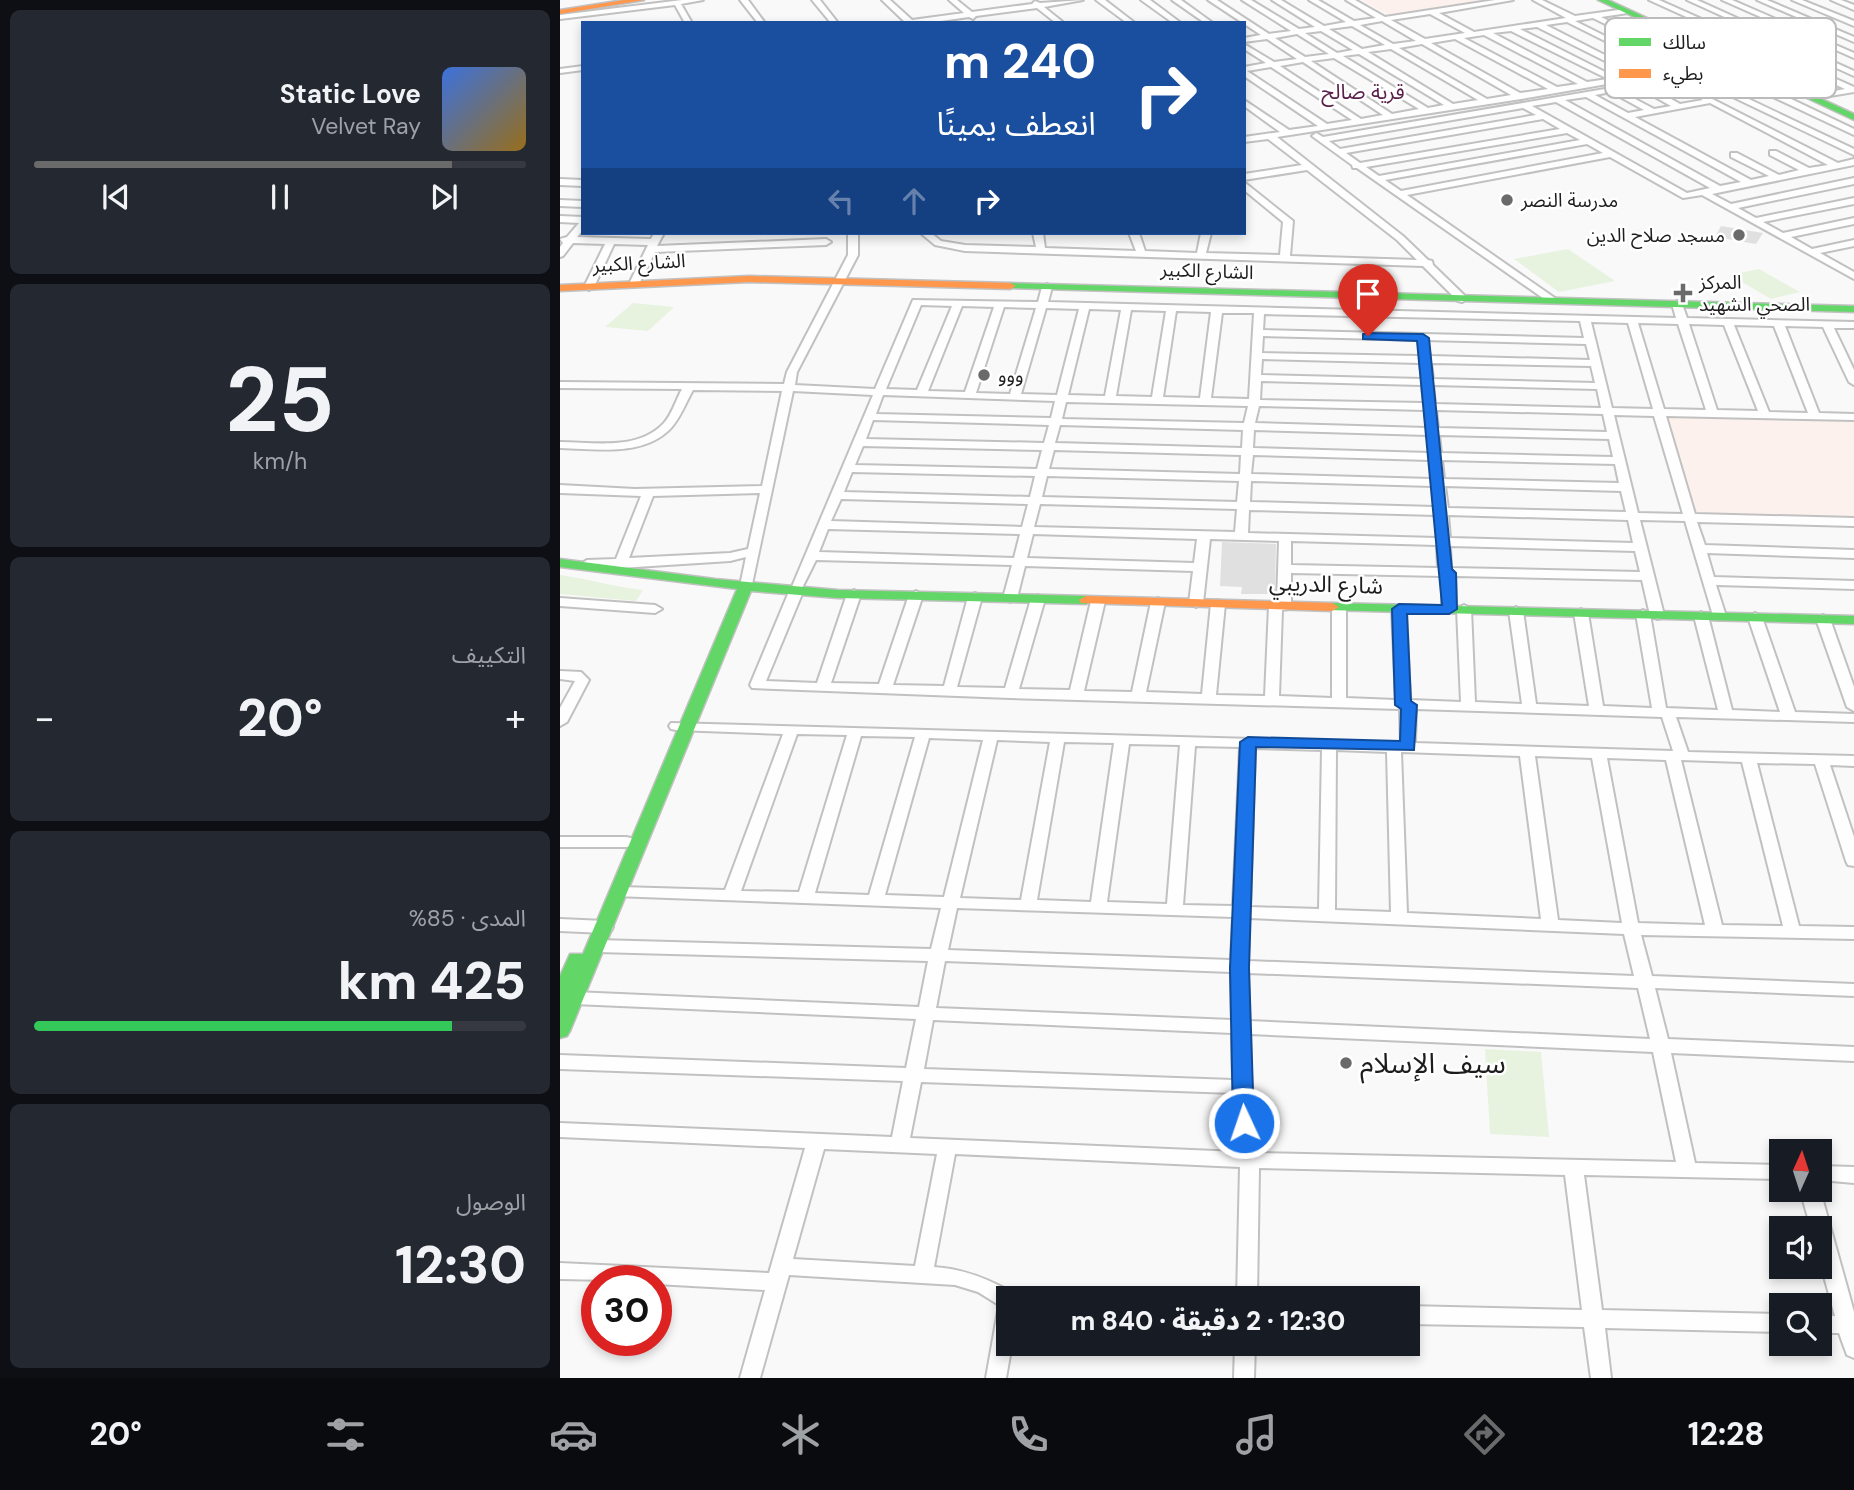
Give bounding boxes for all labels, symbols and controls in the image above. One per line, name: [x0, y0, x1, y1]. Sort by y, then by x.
legend: [1605, 18, 1836, 98]
text: 240 m: [944, 29, 1096, 93]
text: سالك: [1663, 30, 1706, 55]
icon: right: [1120, 49, 1211, 140]
text: بطيء: [1663, 61, 1703, 88]
text: Static Love: [280, 77, 421, 111]
district label: قرية صالح: [1321, 78, 1405, 107]
text: انعطف يمينًا: [936, 103, 1096, 145]
text: Velvet Ray: [311, 111, 421, 141]
icon: previous: [97, 178, 135, 216]
icon: pause: [261, 178, 299, 216]
icon: next: [425, 178, 463, 216]
icon: left: [822, 182, 860, 220]
icon: ahead: [895, 182, 933, 220]
icon: right: [968, 182, 1006, 220]
place label: مدرسة النصر: [1520, 188, 1618, 213]
marker: مدرسة النصر: [1499, 192, 1515, 208]
place label: مسجد صلاح الدين: [1587, 223, 1725, 249]
marker: مسجد صلاح الدين: [1731, 227, 1747, 243]
street label: الشارع الكبير: [591, 248, 686, 279]
street label: الشارع الكبير: [1159, 257, 1254, 286]
pin: [1338, 264, 1398, 336]
place label: المركز الصحي الشهيد: [1698, 270, 1810, 319]
icon: arrive: [1349, 275, 1387, 313]
marker: المركز الصحي الشهيد: [1673, 283, 1693, 303]
text: 25: [225, 341, 335, 459]
place label: ووو: [998, 363, 1023, 388]
marker: ووو: [976, 367, 992, 383]
text: km/h: [253, 446, 307, 476]
street label: شارع الدريبي: [1268, 567, 1384, 603]
text: التكييف: [452, 640, 526, 670]
text: 20°: [237, 684, 323, 752]
text: −: [34, 693, 55, 743]
text: +: [505, 693, 526, 743]
text: المدى · 85%: [409, 903, 526, 933]
text: 425 km: [338, 947, 526, 1015]
place label: سيف الإسلام: [1360, 1045, 1506, 1084]
marker: سيف الإسلام: [1338, 1055, 1354, 1071]
position arrow: [1207, 1086, 1281, 1160]
north arrow: [1769, 1139, 1832, 1202]
map controls: [1769, 1139, 1832, 1356]
text: الوصول: [456, 1187, 526, 1217]
button: sound: [1769, 1216, 1832, 1279]
text: 12:30: [395, 1231, 526, 1299]
speed limit sign: 30: [581, 1265, 672, 1356]
button: search: [1769, 1293, 1832, 1356]
text: 12:30 · 2 دقيقة · 840 m: [1071, 1304, 1345, 1338]
icon: filters: [321, 1410, 370, 1459]
icon: car: [549, 1410, 598, 1459]
icon: climate: [776, 1410, 825, 1459]
icon: phone: [1004, 1410, 1053, 1459]
icon: music: [1232, 1410, 1281, 1459]
icon: directions: [1460, 1410, 1509, 1459]
text: 20°: [89, 1413, 142, 1455]
text: 12:28: [1688, 1413, 1765, 1455]

